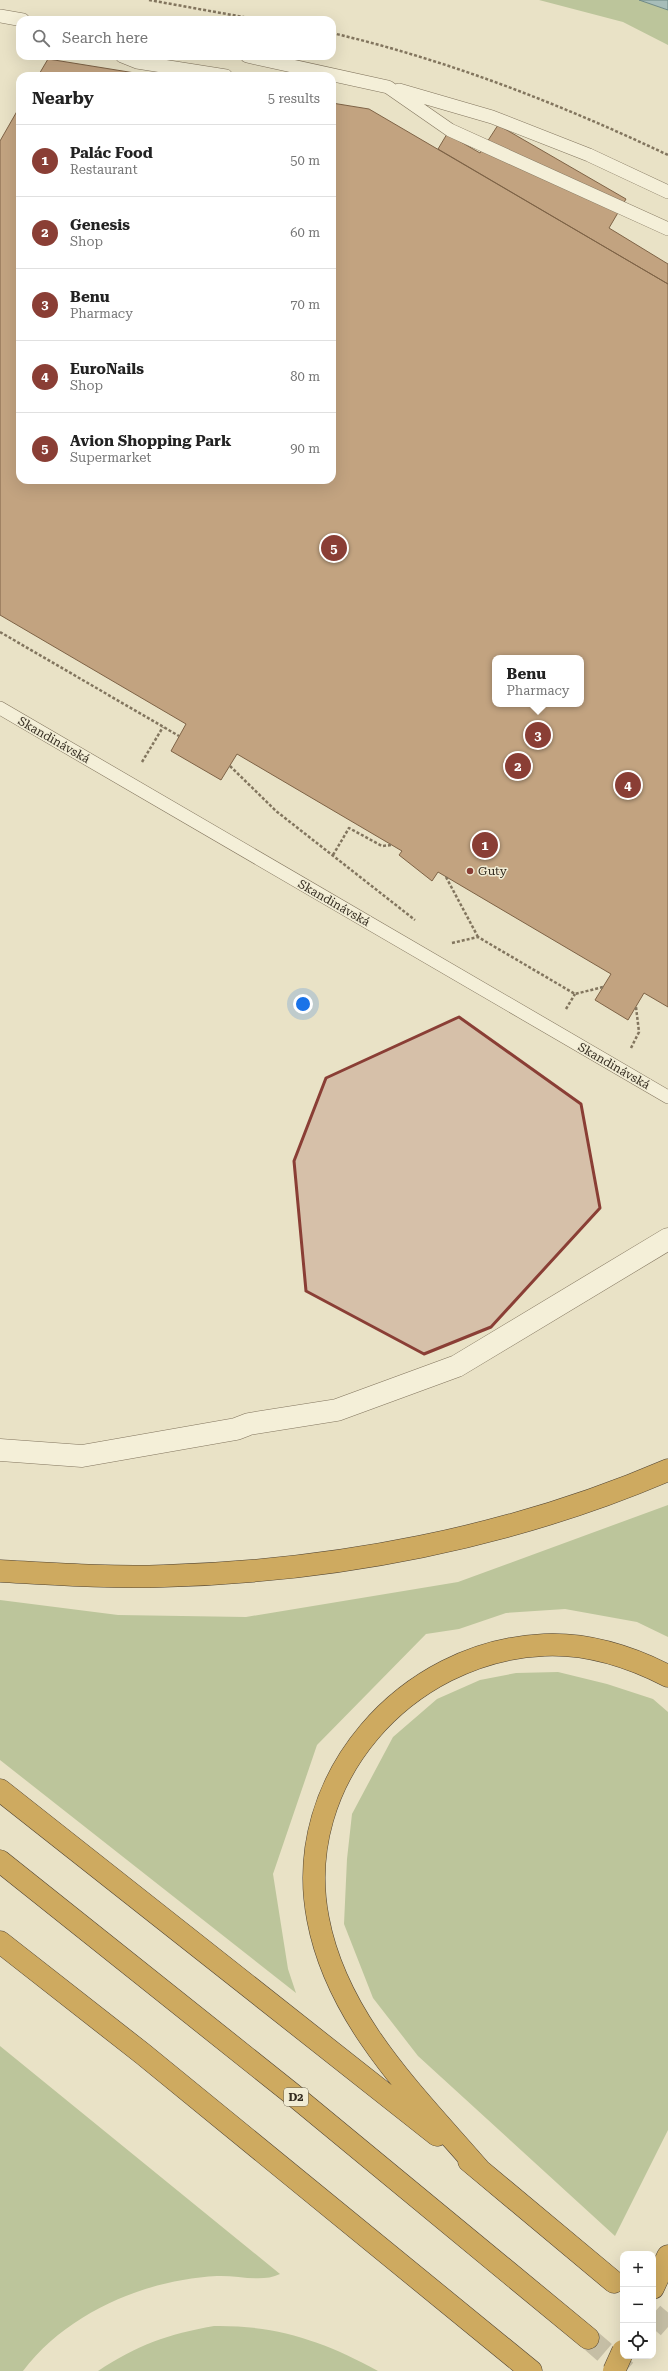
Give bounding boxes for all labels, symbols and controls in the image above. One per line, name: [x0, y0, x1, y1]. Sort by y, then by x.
search box: [16, 16, 336, 60]
icon: search: [30, 27, 52, 49]
text: Search here: [62, 29, 148, 47]
text: Nearby: [32, 88, 94, 108]
text: 5 results: [268, 91, 320, 106]
text: Palác Food: [70, 144, 153, 162]
text: 1: [41, 153, 49, 168]
text: 50 m: [290, 153, 320, 168]
text: Restaurant: [70, 162, 138, 177]
text: Genesis: [70, 216, 130, 234]
text: 2: [41, 225, 49, 240]
text: 60 m: [290, 225, 320, 240]
text: Shop: [70, 234, 103, 249]
text: Benu: [70, 288, 110, 306]
text: 3: [41, 297, 49, 312]
text: 70 m: [290, 297, 320, 312]
text: Pharmacy: [70, 306, 133, 321]
text: EuroNails: [70, 360, 144, 378]
text: 4: [41, 369, 49, 384]
text: 80 m: [290, 369, 320, 384]
text: Shop: [70, 378, 103, 393]
text: Avion Shopping Park: [70, 432, 231, 450]
text: 5: [41, 441, 49, 456]
text: 90 m: [290, 441, 320, 456]
text: Supermarket: [70, 450, 151, 465]
pin: 5: [321, 533, 347, 563]
popup: [492, 655, 584, 707]
text: Benu: [507, 665, 546, 683]
text: Pharmacy: [507, 683, 569, 698]
street label: Skandinávská: [16, 714, 93, 766]
pin: 3: [525, 720, 551, 750]
pin: 2: [505, 751, 531, 781]
pin: 4: [615, 770, 641, 800]
pin: 1: [472, 830, 498, 860]
place label: Guty: [478, 864, 508, 878]
marker: Guty: [465, 866, 475, 876]
street label: Skandinávská: [296, 877, 373, 929]
your location: [293, 994, 313, 1014]
street label: Skandinávská: [576, 1040, 653, 1092]
road number: D2: [284, 2088, 308, 2106]
map controls: [620, 2251, 656, 2359]
button: +: [620, 2251, 656, 2287]
button: −: [620, 2287, 656, 2323]
button: locate: [620, 2323, 656, 2359]

